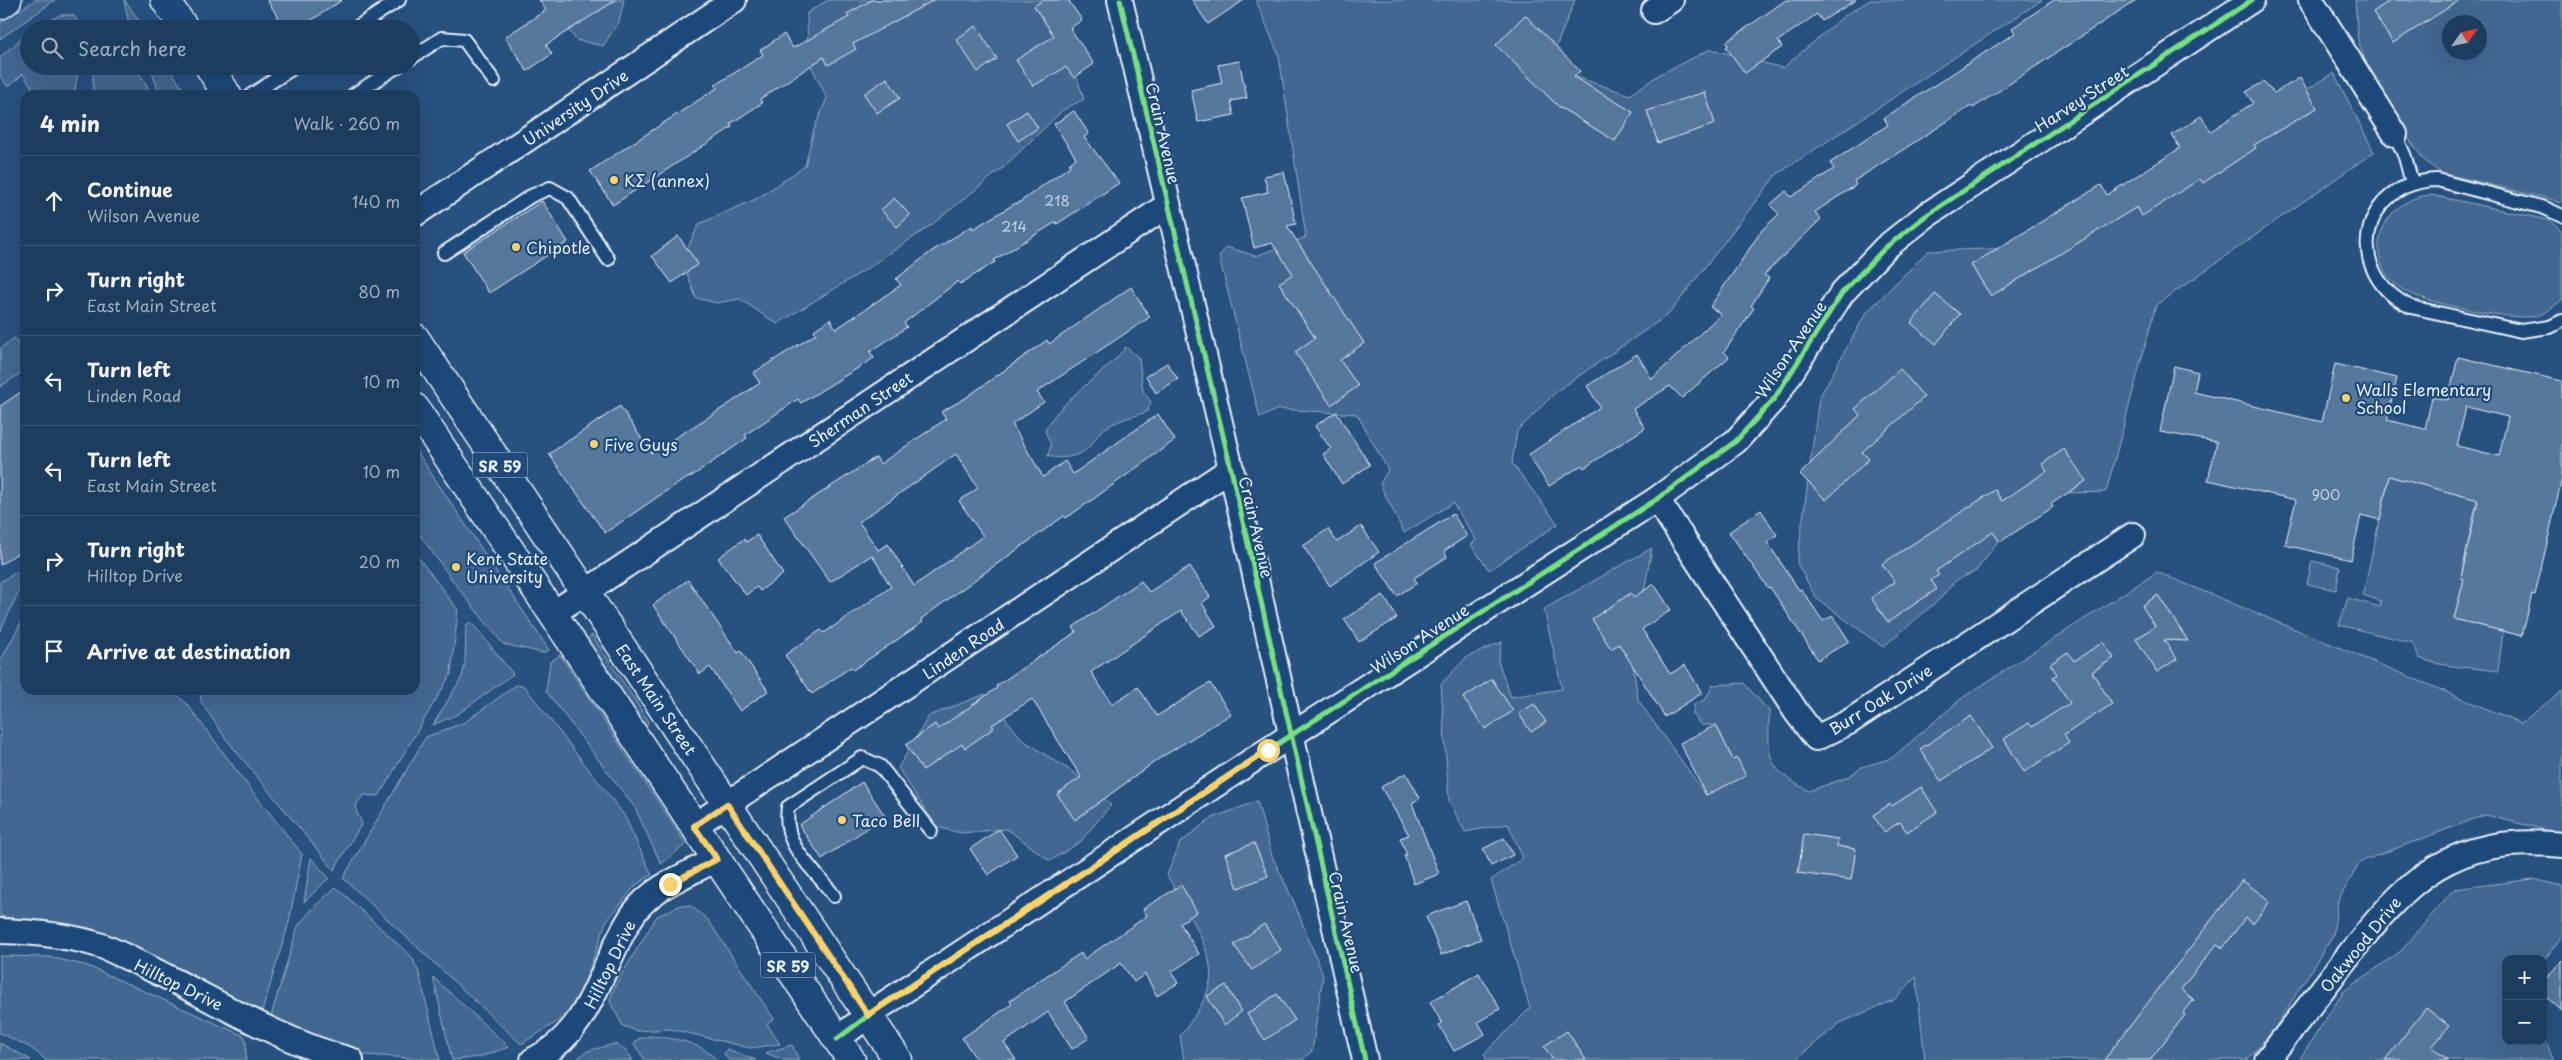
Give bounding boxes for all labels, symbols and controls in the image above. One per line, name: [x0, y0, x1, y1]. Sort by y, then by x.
north arrow: [2442, 15, 2487, 60]
search box: [20, 20, 420, 75]
icon: search: [38, 34, 66, 62]
text: Search here: [78, 34, 187, 62]
street label: Harvey Street: [2029, 58, 2133, 137]
street label: University Drive: [517, 63, 633, 151]
street label: Crain Avenue: [1141, 80, 1187, 186]
text: 4 min: [40, 107, 100, 139]
text: Walk · 260 m: [294, 111, 400, 135]
place label: ΚΣ (annex): [624, 168, 710, 192]
marker: ΚΣ (annex): [608, 174, 620, 186]
text: Continue: [87, 175, 173, 203]
icon: ahead: [40, 187, 68, 215]
text: 140 m: [352, 189, 400, 213]
house number: 218: [1044, 190, 1070, 211]
text: Wilson Avenue: [87, 203, 200, 227]
house number: 214: [1001, 216, 1027, 237]
place label: Chipotle: [526, 235, 591, 259]
marker: Chipotle: [510, 241, 522, 253]
text: Turn right: [87, 265, 185, 293]
icon: right: [40, 277, 68, 305]
text: 80 m: [358, 279, 400, 303]
text: East Main Street: [87, 293, 217, 317]
street label: Wilson Avenue: [1748, 295, 1832, 403]
text: Turn left: [87, 355, 171, 383]
street label: Sherman Street: [803, 365, 917, 453]
icon: left: [40, 367, 68, 395]
text: 10 m: [363, 369, 400, 393]
place label: Walls Elementary School: [2356, 377, 2491, 419]
text: Linden Road: [87, 383, 181, 407]
marker: Walls Elementary School: [2340, 392, 2352, 404]
place label: Five Guys: [604, 432, 678, 456]
marker: Five Guys: [588, 438, 600, 450]
text: Turn left: [87, 445, 171, 473]
road number: SR 59: [472, 452, 528, 478]
icon: left: [40, 457, 68, 485]
text: 10 m: [363, 459, 400, 483]
text: East Main Street: [87, 473, 217, 497]
street label: Crain Avenue: [1234, 474, 1280, 580]
house number: 900: [2312, 484, 2340, 505]
text: Turn right: [87, 535, 185, 563]
place label: Kent State University: [466, 546, 548, 588]
icon: right: [40, 547, 68, 575]
text: 20 m: [359, 549, 400, 573]
marker: Kent State University: [450, 561, 462, 573]
text: Hilltop Drive: [87, 563, 183, 587]
street label: Wilson Avenue: [1365, 597, 1473, 679]
street label: Linden Road: [917, 612, 1009, 684]
icon: arrive: [40, 637, 68, 665]
text: Arrive at destination: [87, 637, 291, 665]
street label: East Main Street: [611, 639, 703, 760]
street label: Burr Oak Drive: [1824, 658, 1936, 740]
route start: [1257, 739, 1280, 762]
place label: Taco Bell: [852, 808, 920, 832]
marker: Taco Bell: [836, 814, 848, 826]
street label: Crain Avenue: [1324, 869, 1370, 975]
route end: [659, 873, 682, 896]
street label: Oakwood Drive: [2314, 891, 2406, 997]
street label: Hilltop Drive: [577, 916, 641, 1012]
street label: Hilltop Drive: [131, 952, 227, 1016]
road number: SR 59: [760, 952, 816, 978]
map controls: [2502, 955, 2547, 1045]
button: +: [2502, 955, 2547, 1000]
button: −: [2502, 1000, 2547, 1045]

